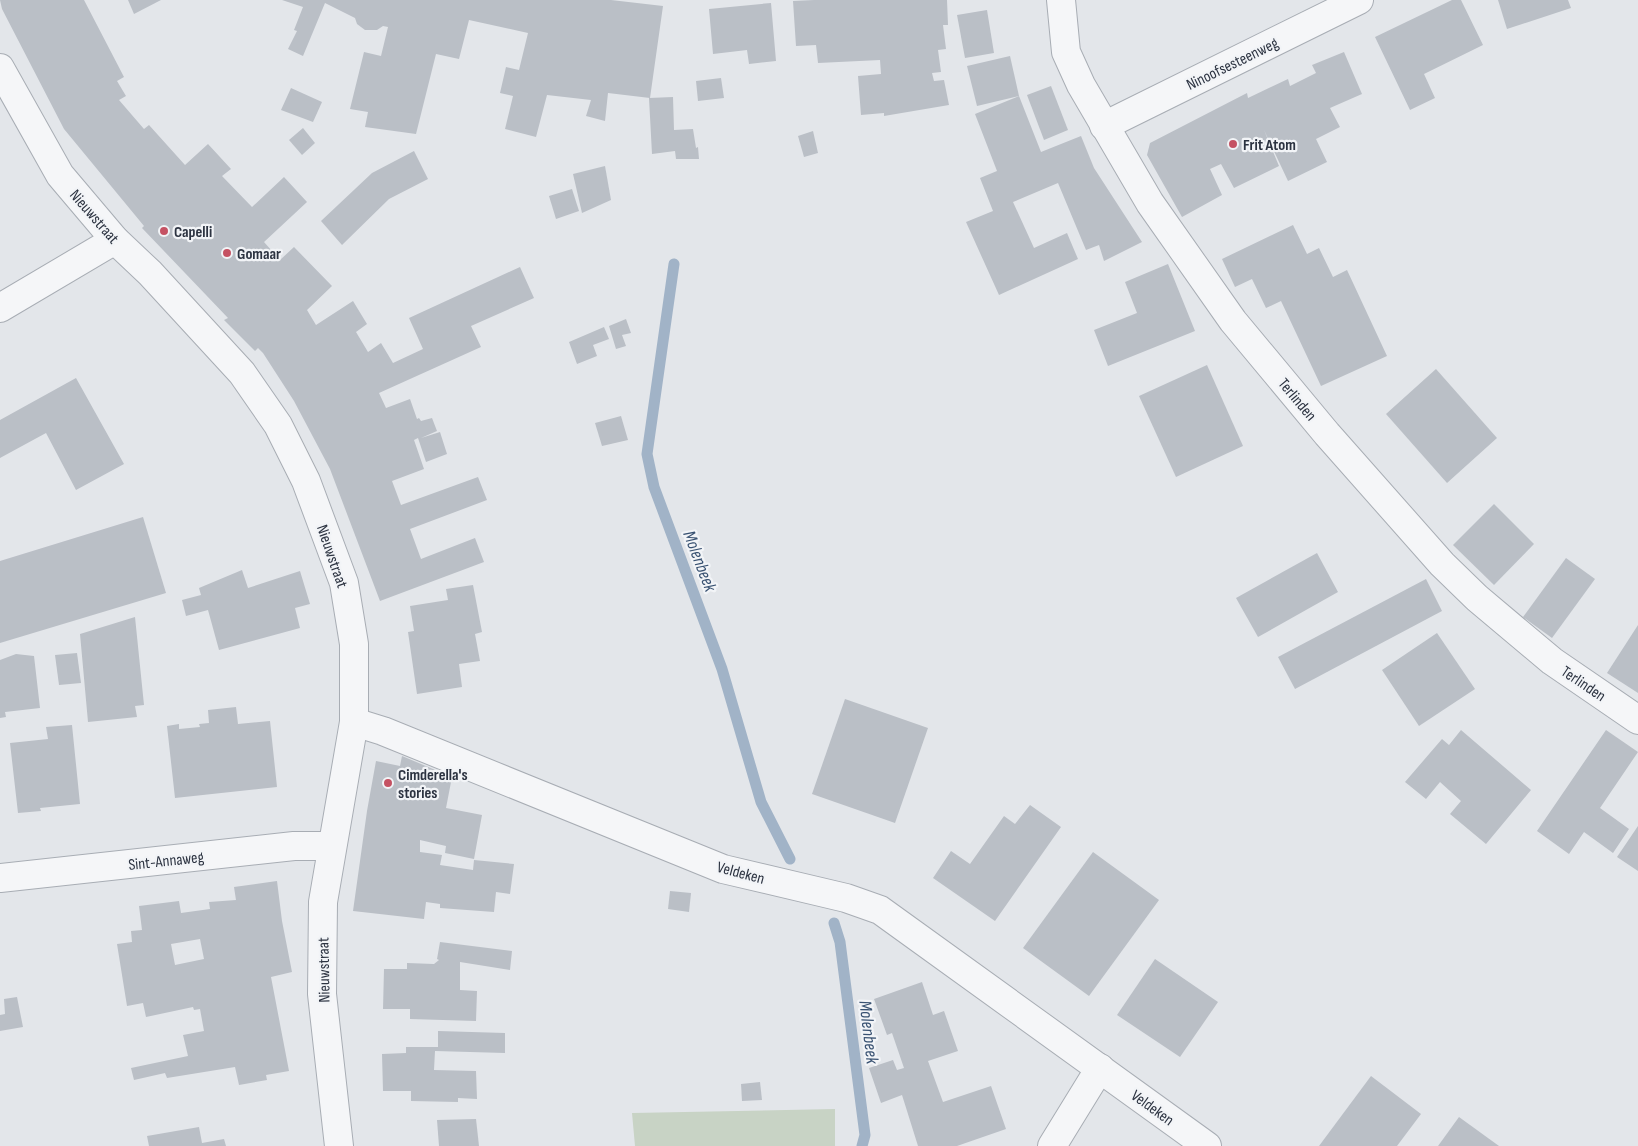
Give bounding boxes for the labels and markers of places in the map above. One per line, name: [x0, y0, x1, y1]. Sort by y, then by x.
place label: Frit Atom: [1243, 136, 1296, 155]
marker: Frit Atom: [1227, 138, 1239, 150]
place label: Capelli: [174, 223, 212, 242]
marker: Capelli: [158, 225, 170, 237]
place label: Gomaar: [237, 245, 281, 264]
marker: Gomaar: [221, 247, 233, 259]
place label: Cimderella's stories: [398, 766, 468, 803]
marker: Cimderella's stories: [382, 777, 394, 789]

